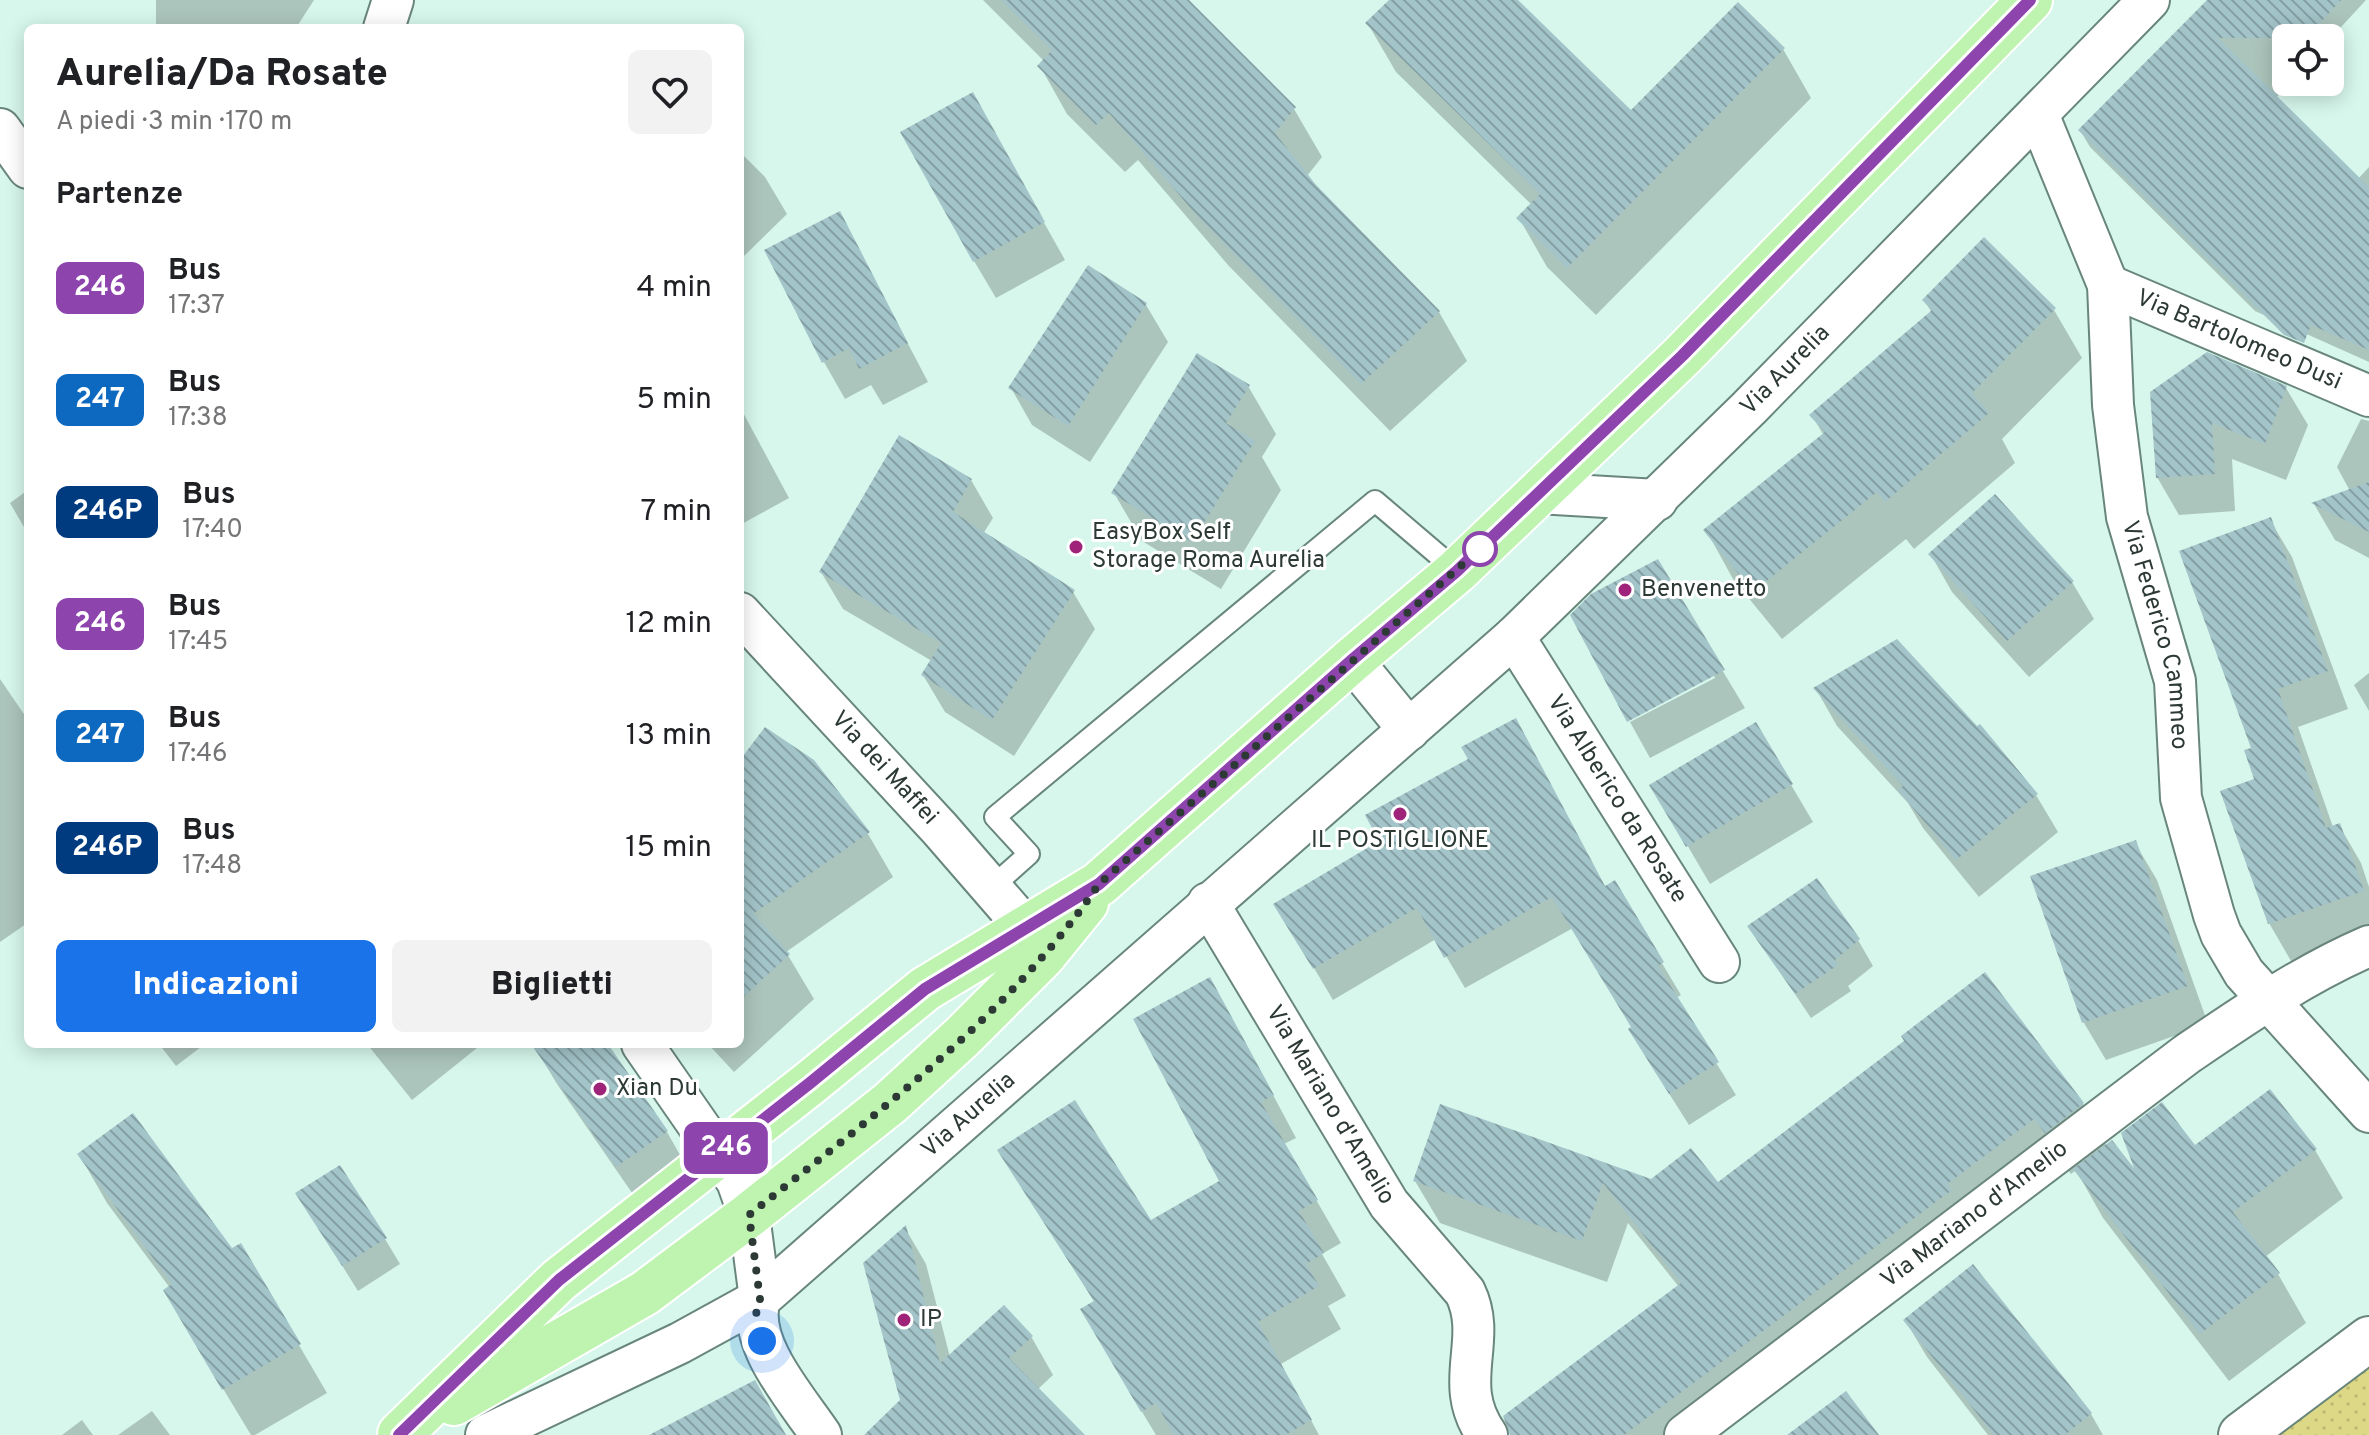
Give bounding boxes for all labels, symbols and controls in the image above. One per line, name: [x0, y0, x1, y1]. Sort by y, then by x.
map controls: [2272, 24, 2344, 96]
button: locate: [2272, 24, 2344, 96]
button: heart: [628, 50, 712, 134]
text: Aurelia/Da Rosate: [56, 51, 388, 100]
text: A piedi · 3 min · 170 m: [56, 106, 292, 139]
text: Partenze: [56, 177, 183, 214]
text: Bus: [168, 253, 221, 290]
text: 246: [74, 270, 126, 306]
text: 4 min: [636, 270, 712, 307]
street label: Via Bartolomeo Dusi: [2131, 284, 2346, 398]
text: 17:37: [168, 290, 225, 323]
street label: Via Aurelia: [1735, 319, 1837, 422]
text: Bus: [168, 365, 221, 402]
text: 247: [75, 382, 125, 418]
text: 5 min: [636, 382, 712, 419]
text: 17:38: [168, 402, 228, 435]
text: Bus: [182, 477, 235, 514]
text: 246P: [72, 494, 142, 530]
text: 7 min: [641, 494, 712, 531]
text: 17:40: [182, 514, 243, 547]
street label: Via Federico Cammeo: [2114, 517, 2194, 750]
place label: EasyBox Self Storage Roma Aurelia: [1092, 518, 1325, 576]
unlabelled marker: [1463, 532, 1497, 566]
marker: EasyBox Self Storage Roma Aurelia: [1067, 538, 1085, 556]
place label: Benvenetto: [1641, 575, 1766, 605]
marker: Benvenetto: [1616, 581, 1634, 599]
text: Bus: [168, 589, 221, 626]
text: 246: [74, 606, 126, 642]
text: 12 min: [625, 606, 712, 643]
text: 17:45: [168, 626, 228, 659]
street label: Via Alberico da Rosate: [1540, 690, 1693, 909]
text: Bus: [168, 701, 221, 738]
street label: Via dei Maffei: [824, 705, 944, 832]
text: 247: [75, 718, 125, 754]
text: 13 min: [626, 718, 712, 755]
text: 17:46: [168, 738, 228, 771]
marker: IL POSTIGLIONE: [1391, 805, 1409, 823]
text: Bus: [182, 813, 235, 850]
place label: IL POSTIGLIONE: [1311, 826, 1489, 856]
text: 246P: [72, 830, 142, 866]
text: 15 min: [625, 830, 712, 867]
text: 17:48: [182, 850, 242, 883]
button: Indicazioni: [56, 940, 376, 1032]
button: Biglietti: [392, 940, 712, 1032]
street label: Via Mariano d'Amelio: [1258, 1000, 1401, 1210]
street label: Via Aurelia: [916, 1066, 1022, 1165]
place label: Xian Du: [616, 1074, 698, 1104]
marker: Xian Du: [591, 1080, 609, 1098]
line badge: 246: [680, 1122, 772, 1174]
text: 246: [700, 1130, 752, 1166]
street label: Via Mariano d'Amelio: [1875, 1134, 2074, 1296]
place label: IP: [920, 1305, 942, 1335]
marker: IP: [895, 1311, 913, 1329]
your location: [742, 1321, 782, 1361]

